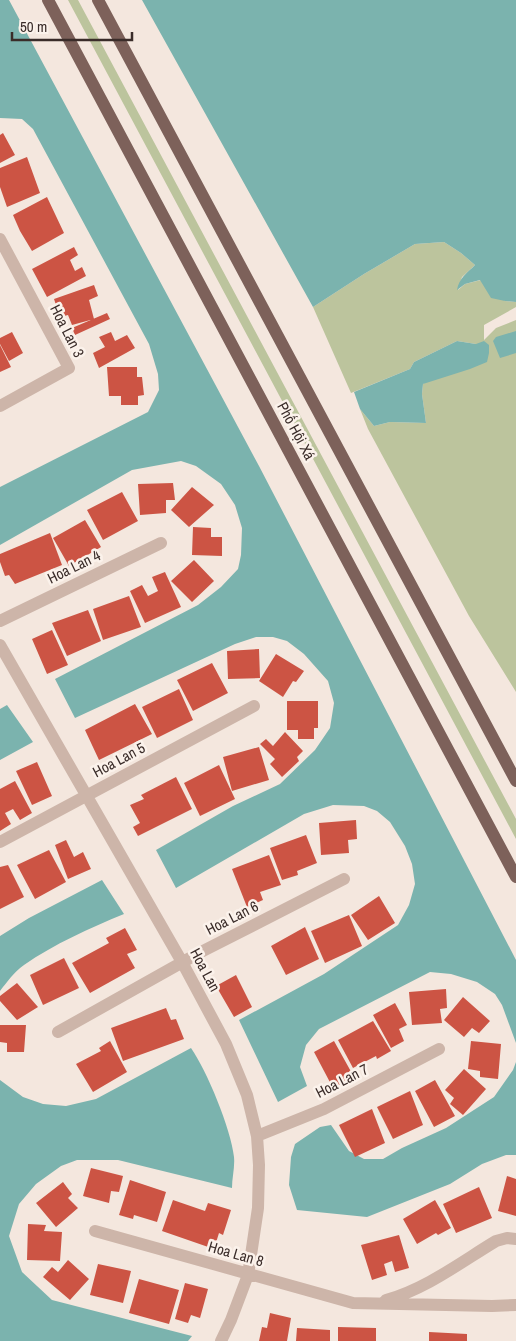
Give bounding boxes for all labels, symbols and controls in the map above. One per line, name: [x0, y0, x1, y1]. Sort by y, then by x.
scale bar: [12, 10, 132, 42]
text: 50 m: [20, 16, 47, 37]
street label: Hoa Lan 3: [45, 301, 90, 361]
street label: Phố Hội Xá: [272, 398, 321, 464]
street label: Hoa Lan 4: [44, 545, 104, 588]
street label: Hoa Lan 5: [89, 737, 149, 782]
street label: Hoa Lan 6: [202, 895, 262, 940]
street label: Hoa Lan: [185, 944, 226, 995]
street label: Hoa Lan 7: [312, 1058, 372, 1103]
street label: Hoa Lan 8: [206, 1236, 266, 1271]

